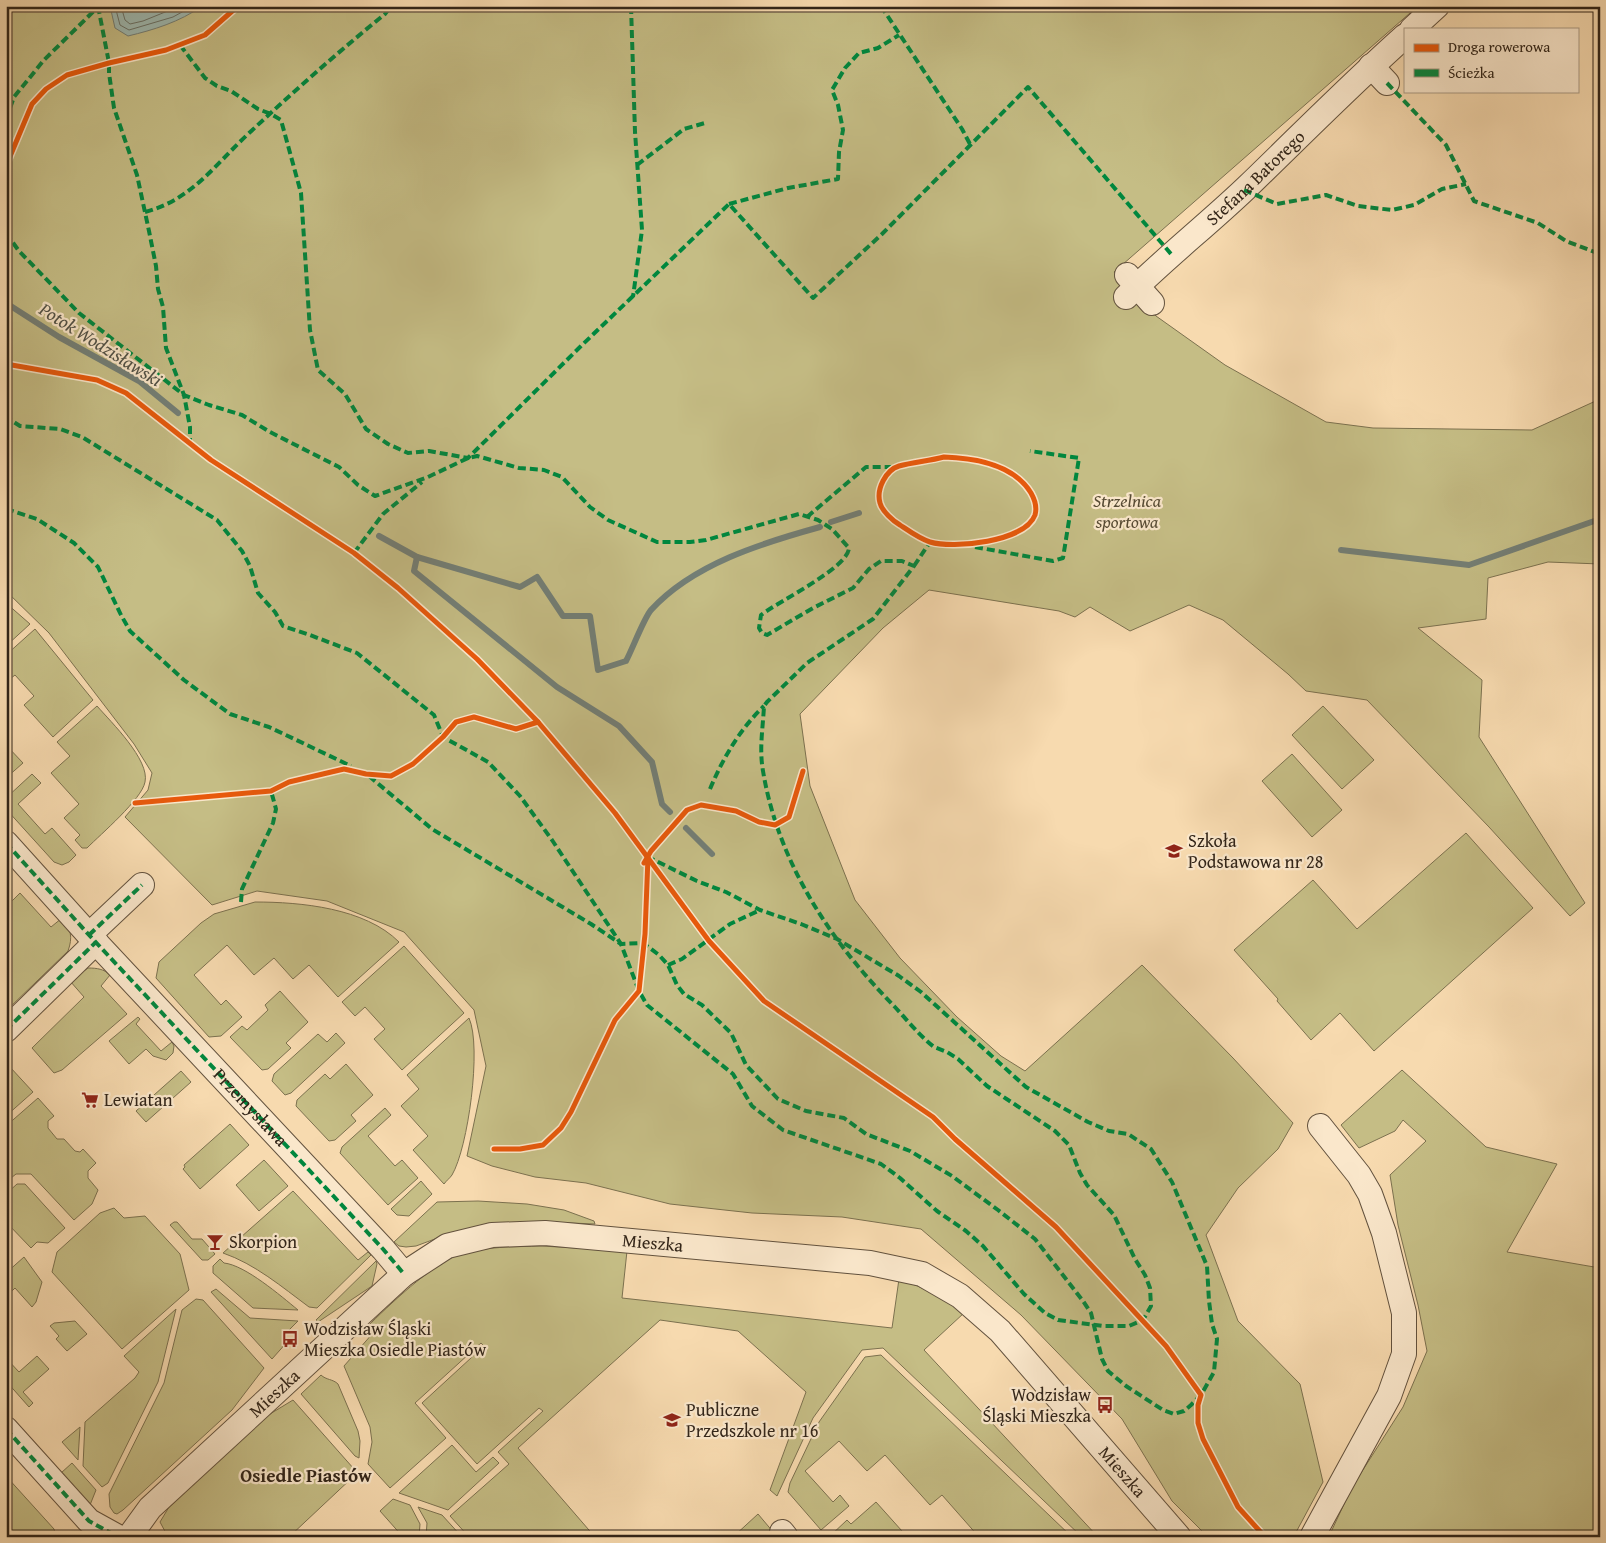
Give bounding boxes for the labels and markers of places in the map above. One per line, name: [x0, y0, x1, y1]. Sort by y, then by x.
place label: Szkoła Podstawowa nr 28: [1188, 827, 1323, 875]
school or university icon: Szkoła Podstawowa nr 28: [1164, 841, 1184, 861]
place label: Lewiatan: [104, 1086, 173, 1113]
supermarket icon: Lewiatan: [80, 1090, 100, 1110]
place label: Skorpion: [229, 1228, 297, 1255]
bar icon: Skorpion: [205, 1232, 225, 1252]
place label: Wodzisław Śląski Mieszka Osiedle Piastów: [304, 1315, 486, 1363]
bus stop icon: Wodzisław Śląski Mieszka Osiedle Piastów: [280, 1329, 300, 1349]
place label: Wodzisław Śląski Mieszka: [982, 1381, 1091, 1429]
bus stop icon: Wodzisław Śląski Mieszka: [1095, 1395, 1115, 1415]
place label: Publiczne Przedszkole nr 16: [686, 1396, 818, 1444]
school or university icon: Publiczne Przedszkole nr 16: [662, 1410, 682, 1430]

